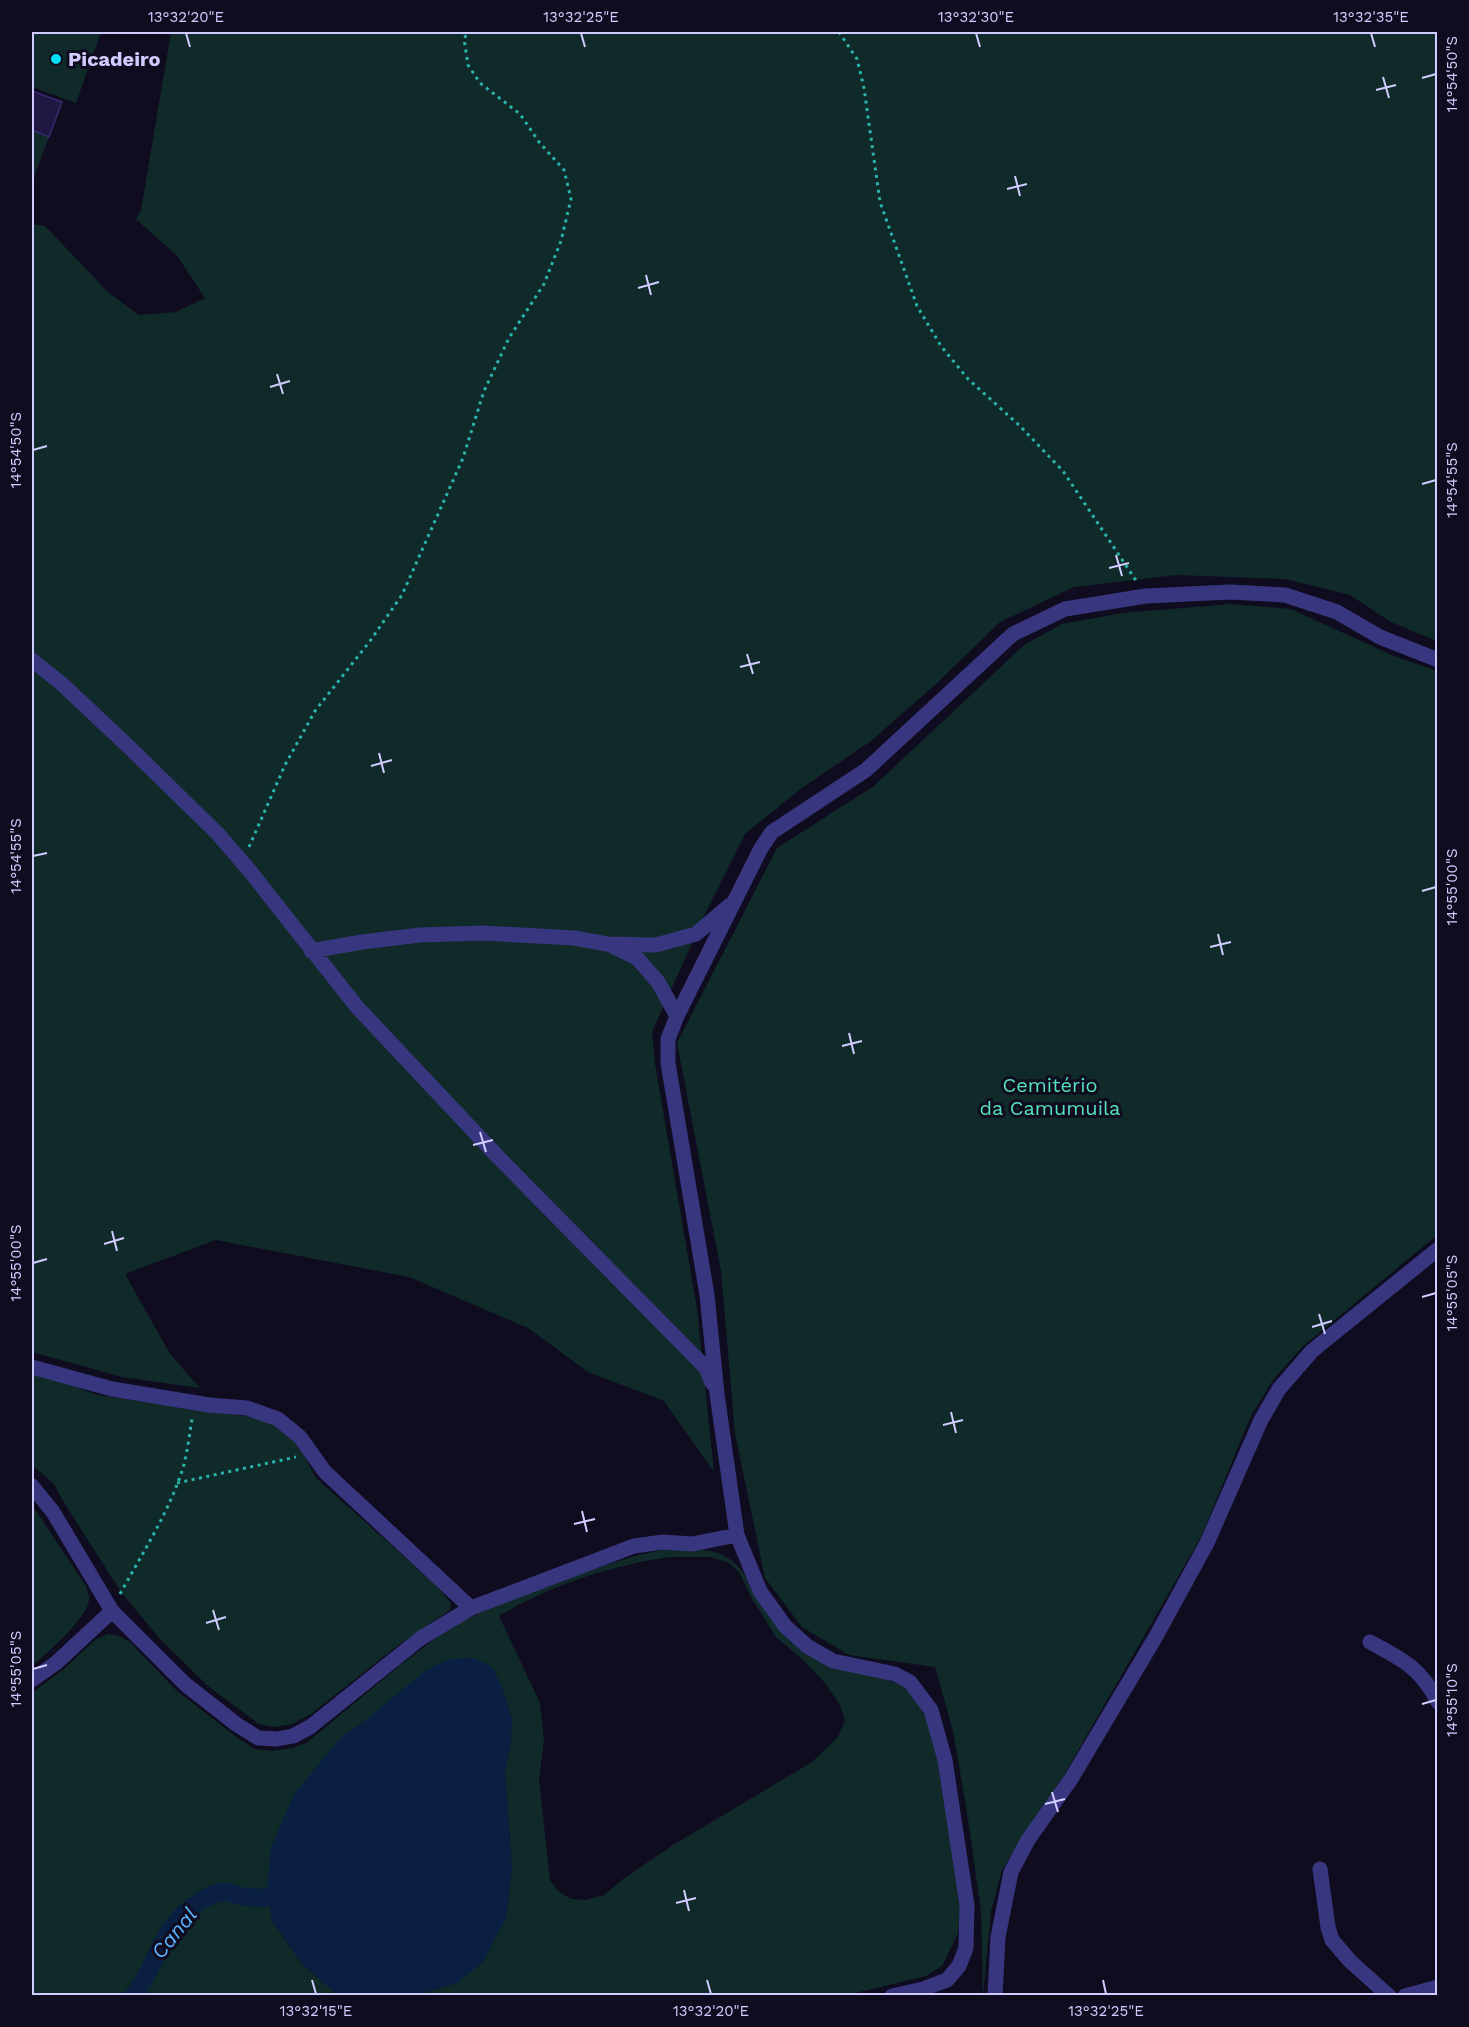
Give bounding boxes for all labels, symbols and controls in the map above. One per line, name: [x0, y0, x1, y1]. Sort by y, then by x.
text: 13°32'20"E: [148, 8, 224, 26]
text: 13°32'25"E: [543, 8, 619, 26]
text: 13°32'30"E: [938, 8, 1014, 26]
text: 13°32'35"E: [1333, 8, 1409, 26]
text: 14°54'50"S: [1443, 36, 1461, 112]
place label: Picadeiro: [68, 47, 160, 71]
marker: Picadeiro: [49, 52, 63, 66]
text: 14°54'50"S: [7, 412, 25, 488]
text: 14°54'55"S: [1443, 442, 1461, 518]
text: 14°54'55"S: [7, 818, 25, 894]
text: 14°55'00"S: [1443, 848, 1461, 926]
park label: Cemitério da Camumuila: [980, 1073, 1120, 1120]
text: 14°55'00"S: [7, 1224, 25, 1302]
text: 14°55'05"S: [1443, 1255, 1461, 1331]
text: 14°55'05"S: [7, 1631, 25, 1707]
text: 14°55'10"S: [1443, 1663, 1461, 1737]
water label: Canal: [146, 1902, 202, 1964]
text: 13°32'15"E: [280, 2002, 352, 2020]
text: 13°32'20"E: [673, 2002, 749, 2020]
text: 13°32'25"E: [1068, 2002, 1144, 2020]

